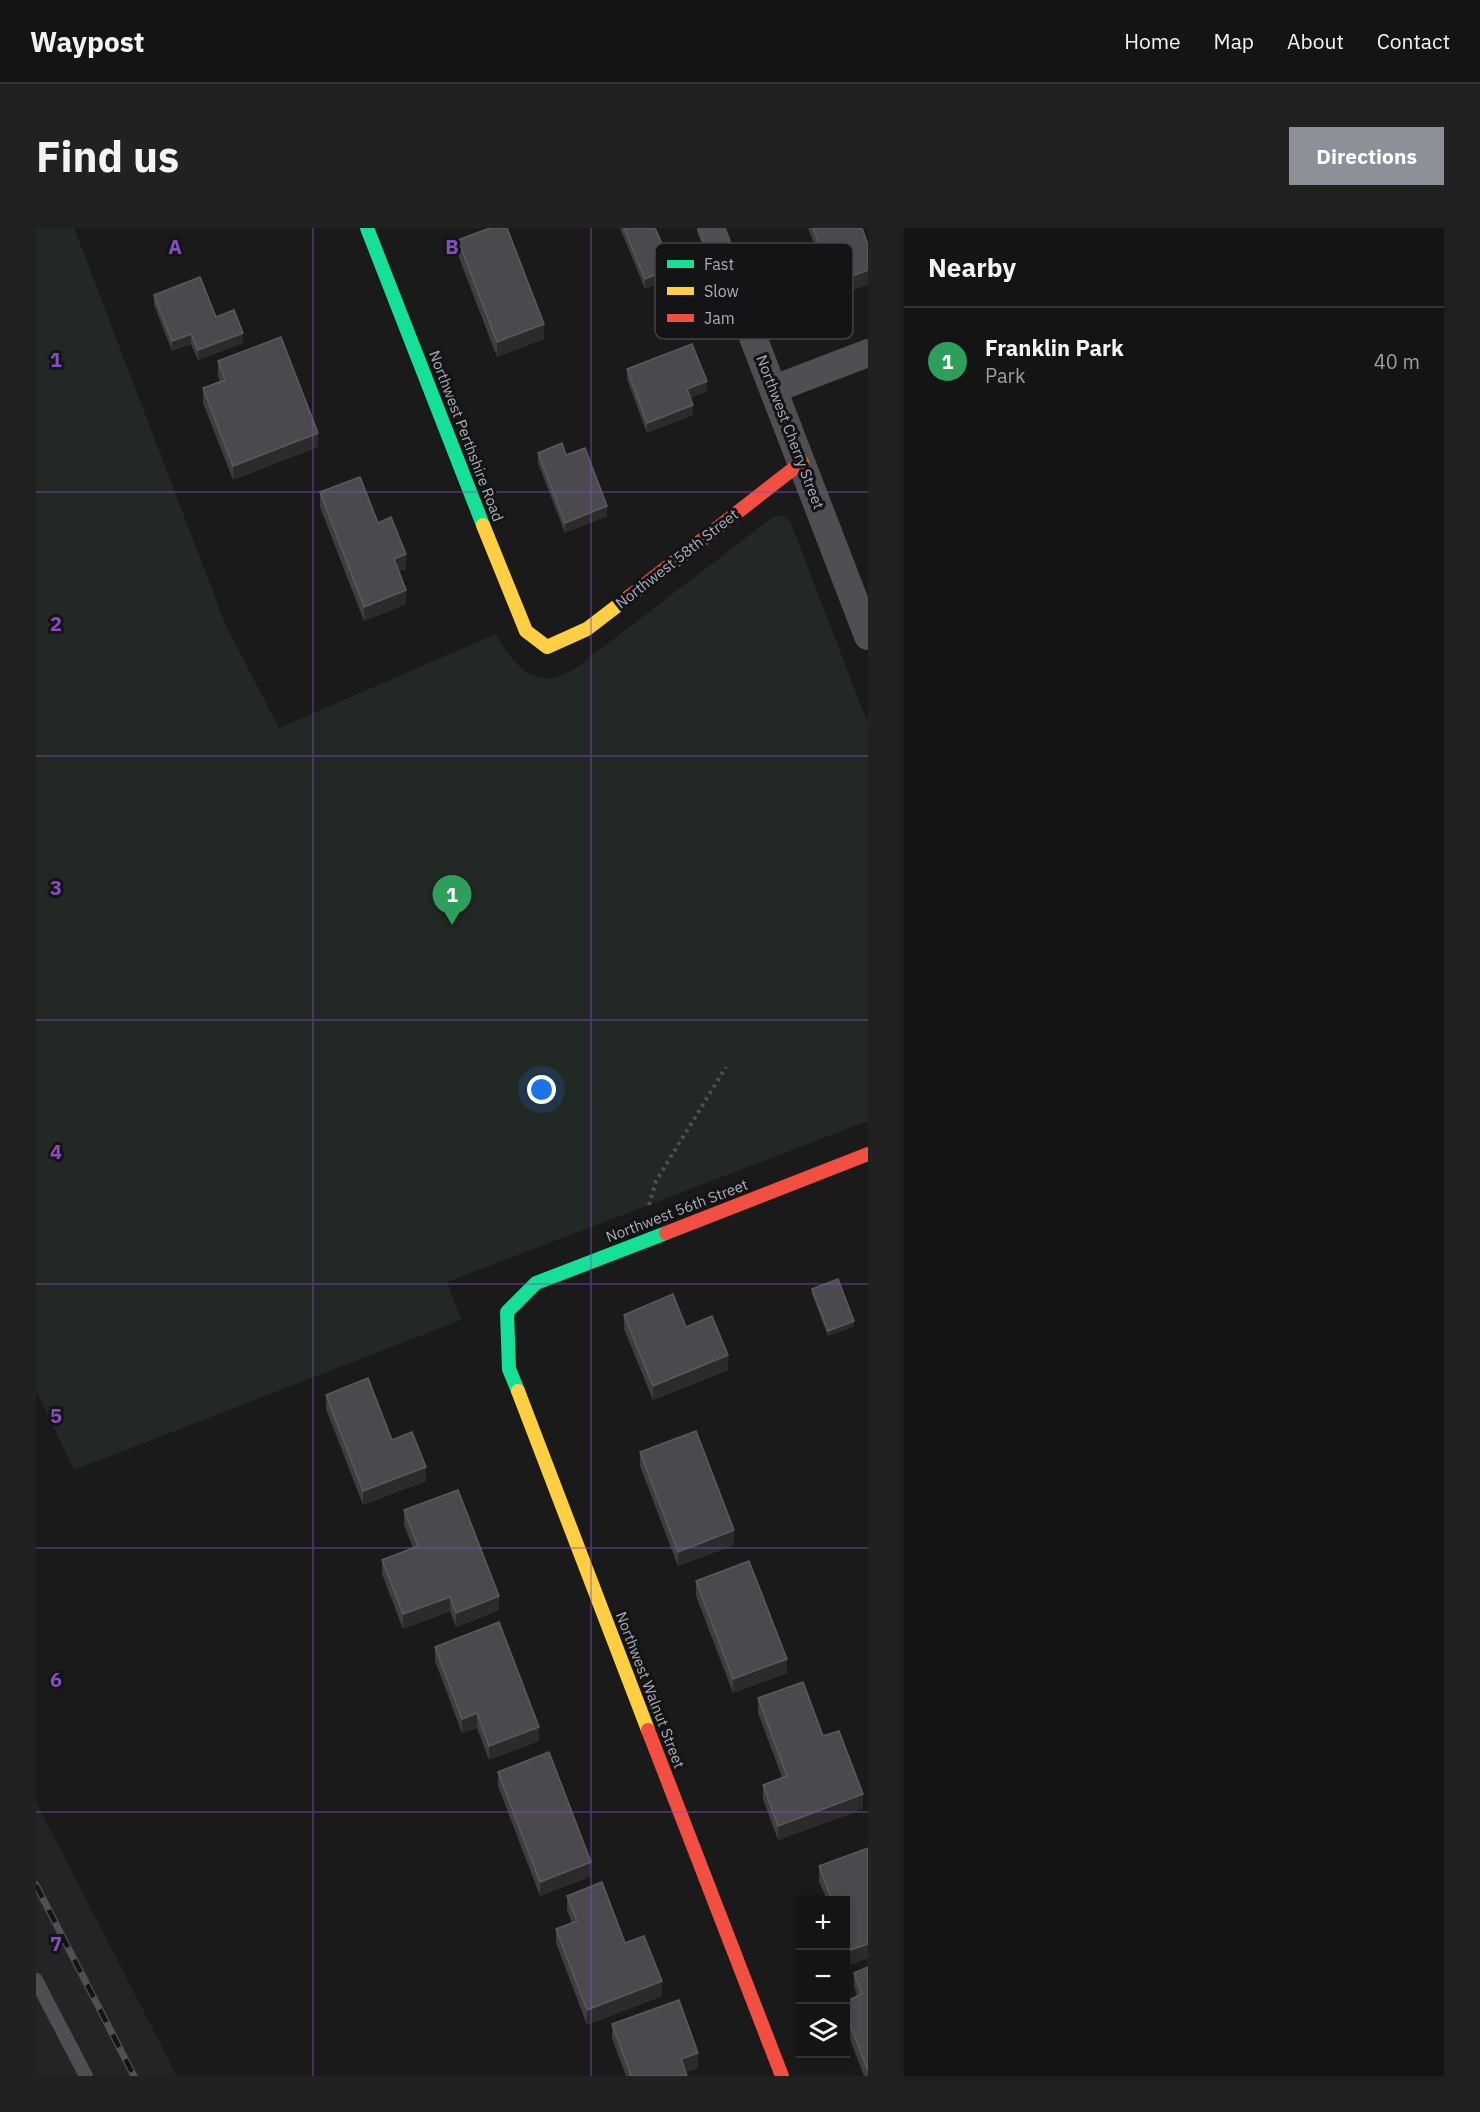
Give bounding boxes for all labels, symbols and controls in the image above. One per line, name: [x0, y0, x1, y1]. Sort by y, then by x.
text: Waypost: [30, 23, 144, 60]
text: Home: [1124, 27, 1181, 55]
text: Map: [1214, 27, 1254, 55]
text: About: [1287, 27, 1344, 55]
text: Contact: [1377, 27, 1450, 55]
button: Directions: [1289, 127, 1444, 185]
text: Find us: [36, 129, 179, 184]
text: A: [168, 233, 182, 260]
text: B: [445, 233, 459, 260]
legend: [655, 243, 853, 339]
text: Nearby: [928, 250, 1016, 284]
text: Fast: [704, 254, 734, 274]
text: Slow: [704, 281, 739, 301]
text: Jam: [704, 308, 735, 328]
text: Franklin Park: [985, 333, 1124, 362]
text: 1: [50, 346, 62, 373]
street label: Northwest Perthshire Road: [425, 348, 508, 524]
text: 1: [942, 348, 954, 375]
text: 40 m: [1374, 348, 1420, 375]
street label: Northwest Cherry Street: [752, 352, 829, 511]
text: Park: [985, 362, 1025, 389]
street label: Northwest 58th Street: [612, 505, 742, 612]
text: 2: [50, 610, 62, 637]
text: 3: [50, 874, 62, 901]
pin: 1: [432, 876, 472, 925]
your location: [527, 1075, 556, 1104]
text: 4: [50, 1138, 62, 1165]
street label: Northwest 56th Street: [603, 1175, 750, 1246]
text: 5: [50, 1402, 62, 1429]
street label: Northwest Walnut Street: [612, 1609, 689, 1771]
text: 6: [50, 1666, 62, 1693]
map controls: [796, 1896, 850, 2058]
button: +: [796, 1896, 850, 1950]
text: 7: [50, 1930, 62, 1957]
button: −: [796, 1950, 850, 2004]
button: layers: [796, 2004, 850, 2058]

